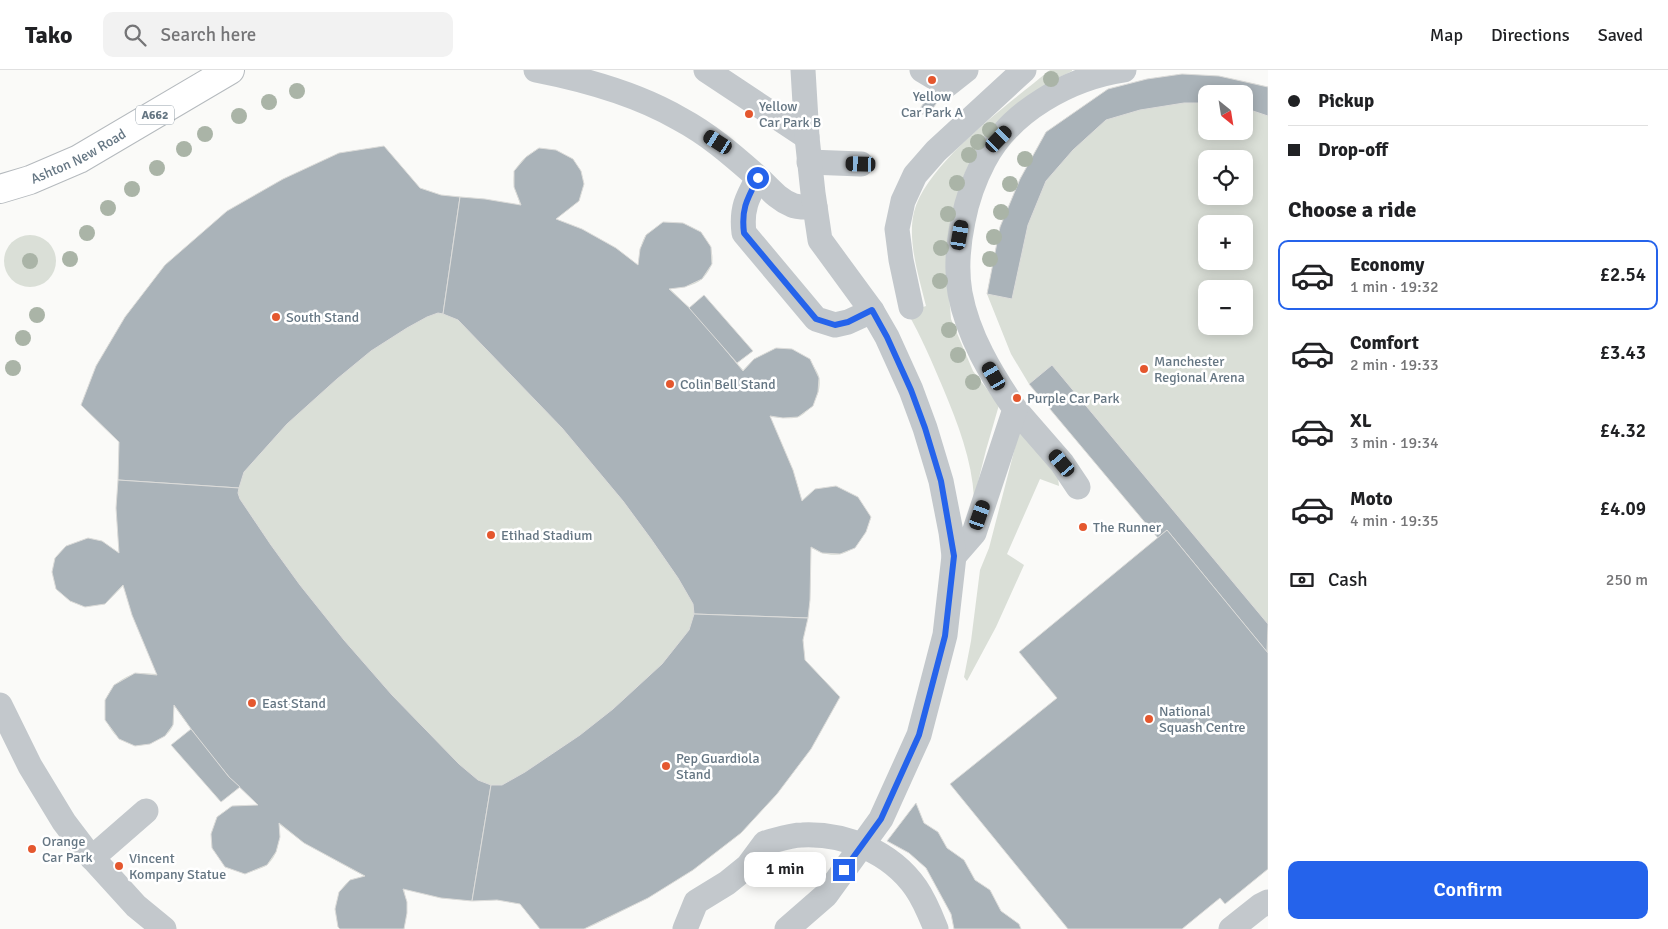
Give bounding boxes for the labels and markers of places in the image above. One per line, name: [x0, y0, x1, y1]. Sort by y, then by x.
marker: Yellow Car Park A: [926, 74, 938, 86]
place label: Yellow Car Park A: [901, 88, 964, 121]
place label: Yellow Car Park B: [759, 98, 821, 131]
marker: Yellow Car Park B: [743, 108, 755, 120]
place label: South Stand: [286, 309, 359, 326]
marker: South Stand: [270, 311, 282, 323]
place label: Manchester Regional Arena: [1154, 353, 1245, 386]
marker: Manchester Regional Arena: [1138, 363, 1150, 375]
place label: Colin Bell Stand: [680, 376, 776, 393]
marker: Colin Bell Stand: [664, 378, 676, 390]
place label: Purple Car Park: [1027, 390, 1120, 407]
marker: Purple Car Park: [1011, 392, 1023, 404]
place label: The Runner: [1093, 519, 1162, 536]
marker: The Runner: [1077, 521, 1089, 533]
place label: Etihad Stadium: [501, 527, 592, 544]
marker: Etihad Stadium: [485, 529, 497, 541]
place label: East Stand: [262, 695, 326, 712]
marker: East Stand: [246, 697, 258, 709]
place label: National Squash Centre: [1159, 703, 1246, 736]
marker: National Squash Centre: [1143, 713, 1155, 725]
place label: Pep Guardiola Stand: [676, 750, 760, 783]
marker: Pep Guardiola Stand: [660, 760, 672, 772]
place label: Orange Car Park: [42, 833, 93, 866]
marker: Orange Car Park: [26, 843, 38, 855]
place label: Vincent Kompany Statue: [129, 850, 226, 883]
marker: Vincent Kompany Statue: [113, 860, 125, 872]

